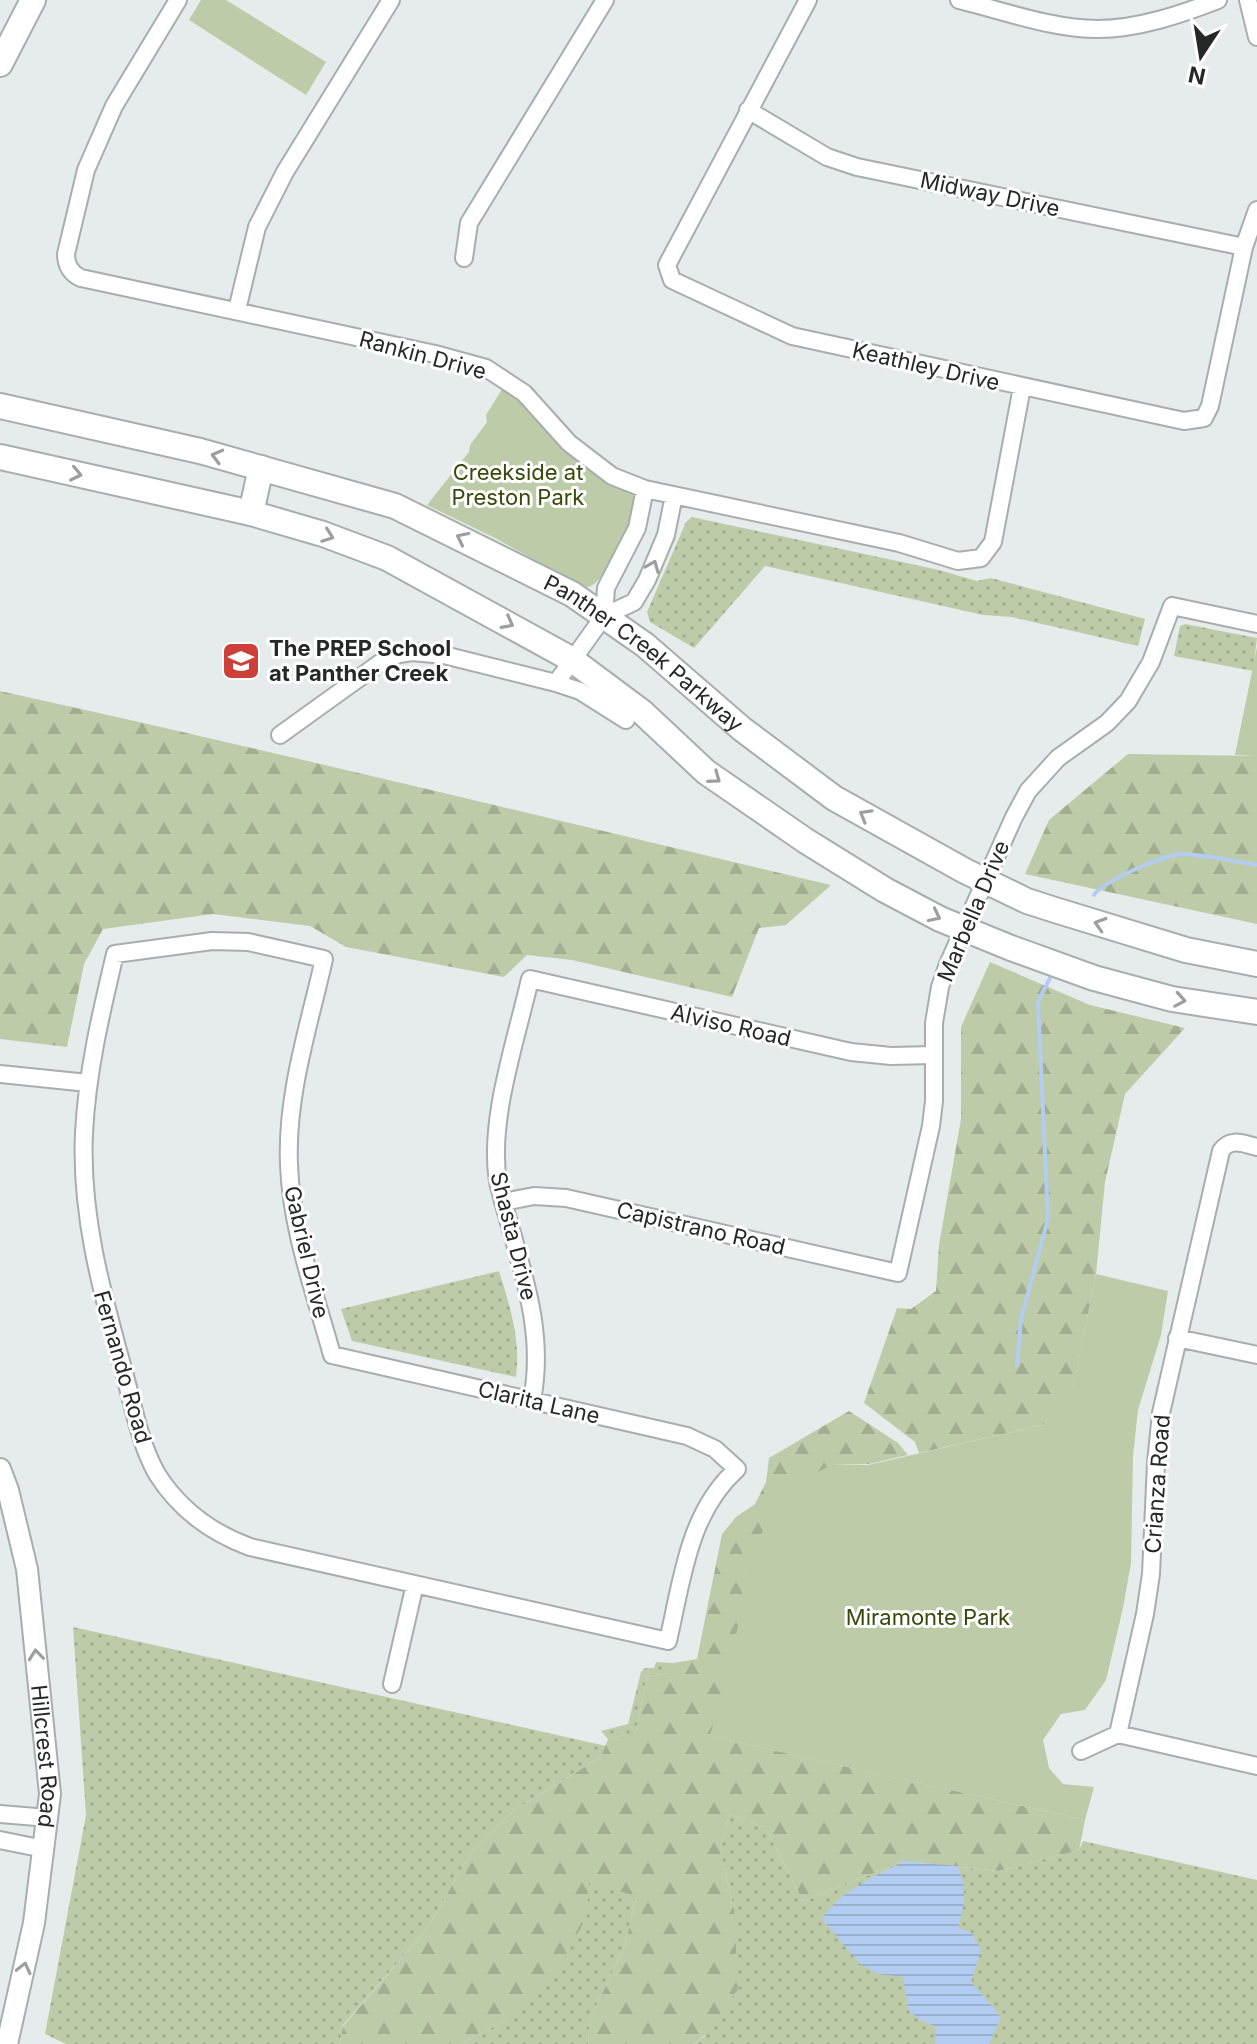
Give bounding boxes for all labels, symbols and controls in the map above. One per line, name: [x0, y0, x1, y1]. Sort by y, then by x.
north arrow: [1161, 16, 1241, 96]
text: N: [1186, 61, 1208, 90]
street label: Midway Drive: [918, 167, 1062, 221]
street label: Rankin Drive: [357, 326, 489, 384]
street label: Keathley Drive: [850, 336, 1002, 396]
one-way arrow: [210, 449, 224, 465]
park label: Creekside at Preston Park: [452, 459, 584, 510]
one-way arrow: [69, 465, 82, 482]
one-way arrow: [321, 526, 335, 543]
one-way arrow: [456, 532, 471, 548]
one-way arrow: [643, 560, 660, 574]
street label: Panther Creek Parkway: [540, 569, 749, 737]
one-way arrow: [499, 614, 514, 629]
place label: The PREP School at Panther Creek: [269, 635, 451, 686]
school or university icon: The PREP School at Panther Creek: [220, 640, 262, 682]
one-way arrow: [706, 768, 721, 783]
one-way arrow: [859, 809, 874, 825]
street label: Marbella Drive: [932, 836, 1014, 986]
one-way arrow: [927, 906, 941, 922]
one-way arrow: [1094, 917, 1108, 933]
one-way arrow: [1174, 990, 1187, 1007]
street label: Alviso Road: [668, 999, 794, 1051]
street label: Shasta Drive: [485, 1169, 543, 1303]
street label: Gabriel Drive: [279, 1183, 335, 1321]
street label: Capistrano Road: [614, 1196, 788, 1260]
street label: Fernando Road: [89, 1288, 157, 1446]
street label: Clarita Lane: [476, 1375, 602, 1429]
street label: Crianza Road: [1139, 1414, 1175, 1554]
park label: Miramonte Park: [846, 1604, 1010, 1630]
one-way arrow: [28, 1648, 45, 1661]
street label: Hillcrest Road: [26, 1683, 64, 1829]
one-way arrow: [15, 1962, 32, 1975]

